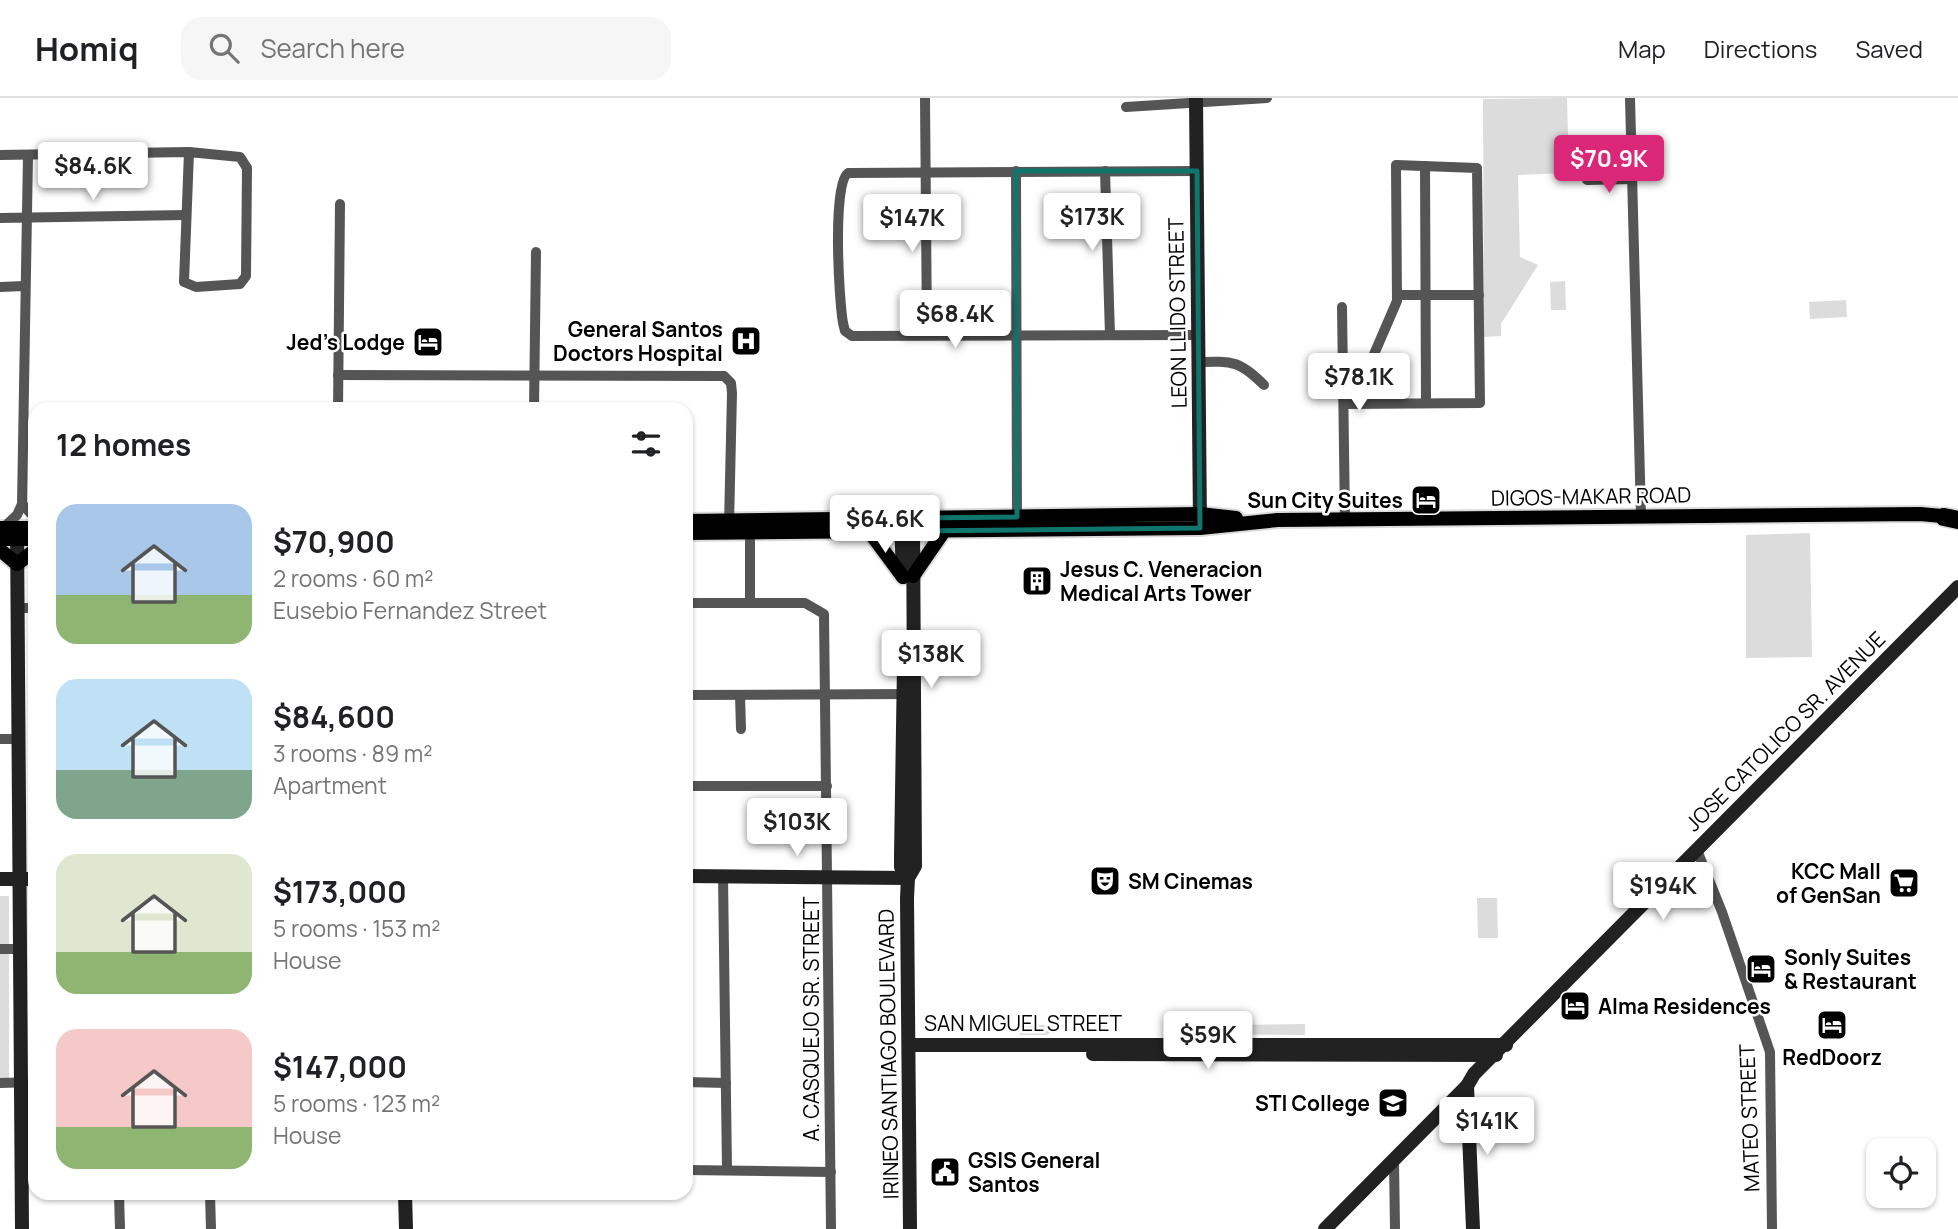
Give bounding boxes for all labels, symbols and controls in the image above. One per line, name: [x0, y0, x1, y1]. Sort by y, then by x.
search box: [181, 17, 671, 80]
text: Homiq: [35, 26, 139, 71]
icon: search: [205, 29, 243, 67]
text: Search here: [261, 30, 405, 66]
text: Map: [1618, 32, 1666, 65]
text: Directions: [1704, 32, 1817, 65]
text: Saved: [1855, 32, 1923, 65]
pin: $70.9K: [1552, 136, 1666, 195]
pin: $84.6K: [36, 142, 150, 202]
text: $70.9K: [1570, 142, 1648, 174]
text: $84.6K: [54, 149, 132, 181]
pin: $147K: [863, 194, 961, 254]
pin: $173K: [1043, 194, 1141, 253]
text: $173K: [1059, 200, 1125, 232]
text: $147K: [879, 201, 945, 233]
street label: LEON LLIDO STREET: [1161, 217, 1193, 409]
pin: $68.4K: [898, 290, 1012, 350]
text: $68.4K: [916, 297, 994, 329]
place label: General Santos Doctors Hospital: [553, 315, 723, 367]
hospital icon: General Santos Doctors Hospital: [729, 324, 763, 358]
hotel icon: Jed's Lodge: [411, 325, 445, 359]
place label: Jed's Lodge: [286, 328, 405, 356]
pin: $78.1K: [1302, 354, 1416, 413]
text: $78.1K: [1324, 360, 1394, 392]
text: 12 homes: [56, 424, 191, 465]
icon: filters: [627, 425, 665, 463]
street label: DIGOS-MAKAR ROAD: [1491, 480, 1691, 512]
hotel icon: Sun City Suites: [1409, 483, 1443, 517]
place label: Sun City Suites: [1247, 486, 1403, 514]
pin: $64.6K: [828, 496, 942, 555]
text: $64.6K: [846, 502, 924, 534]
text: $70,900: [273, 521, 395, 562]
icon: home: [112, 532, 196, 616]
place label: Jesus C. Veneracion Medical Arts Tower: [1060, 555, 1262, 607]
text: 2 rooms · 60 m²: [273, 562, 434, 594]
building icon: Jesus C. Veneracion Medical Arts Tower: [1020, 564, 1054, 598]
text: Eusebio Fernandez Street: [273, 594, 547, 626]
street label: JOSE CATOLICO SR. AVENUE: [1679, 625, 1891, 837]
pin: $138K: [882, 630, 980, 690]
text: $138K: [898, 637, 964, 669]
text: $84,600: [273, 696, 395, 737]
icon: home: [112, 707, 196, 791]
text: 3 rooms · 89 m²: [273, 737, 433, 769]
text: Apartment: [273, 769, 387, 801]
pin: $103K: [748, 798, 846, 858]
text: $103K: [763, 805, 831, 837]
place label: KCC Mall of GenSan: [1776, 857, 1881, 909]
pin: $194K: [1614, 862, 1712, 922]
theatre icon: SM Cinemas: [1088, 864, 1122, 898]
supermarket icon: KCC Mall of GenSan: [1887, 866, 1921, 900]
place label: SM Cinemas: [1128, 867, 1253, 895]
text: $194K: [1629, 869, 1697, 901]
text: $173,000: [273, 871, 407, 912]
icon: home: [112, 882, 196, 966]
street label: A. CASQUEJO SR. STREET: [797, 896, 825, 1142]
street label: IRINEO SANTIAGO BOULEVARD: [871, 908, 905, 1200]
text: 5 rooms · 153 m²: [273, 912, 440, 944]
place label: Sonly Suites & Restaurant: [1784, 943, 1917, 995]
text: House: [273, 944, 342, 976]
hotel icon: Sonly Suites & Restaurant: [1744, 952, 1778, 986]
hotel icon: Alma Residences: [1558, 989, 1592, 1023]
place label: Alma Residences: [1598, 992, 1771, 1020]
hotel icon: RedDoorz: [1815, 1008, 1849, 1042]
street label: SAN MIGUEL STREET: [924, 1009, 1122, 1037]
pin: $59K: [1167, 1012, 1249, 1071]
text: $59K: [1179, 1018, 1237, 1050]
street label: MATEO STREET: [1732, 1043, 1766, 1193]
place label: RedDoorz: [1782, 1043, 1882, 1071]
text: $147,000: [273, 1046, 407, 1087]
icon: home: [112, 1057, 196, 1141]
school or university icon: STI College: [1376, 1086, 1410, 1120]
text: 5 rooms · 123 m²: [273, 1087, 440, 1119]
place label: STI College: [1255, 1089, 1370, 1117]
pin: $141K: [1438, 1098, 1536, 1157]
text: $141K: [1455, 1104, 1519, 1136]
text: House: [273, 1119, 342, 1151]
map controls: [1866, 1138, 1936, 1208]
button: locate: [1866, 1138, 1936, 1208]
place label: GSIS General Santos: [968, 1146, 1100, 1198]
public building icon: GSIS General Santos: [928, 1155, 962, 1189]

